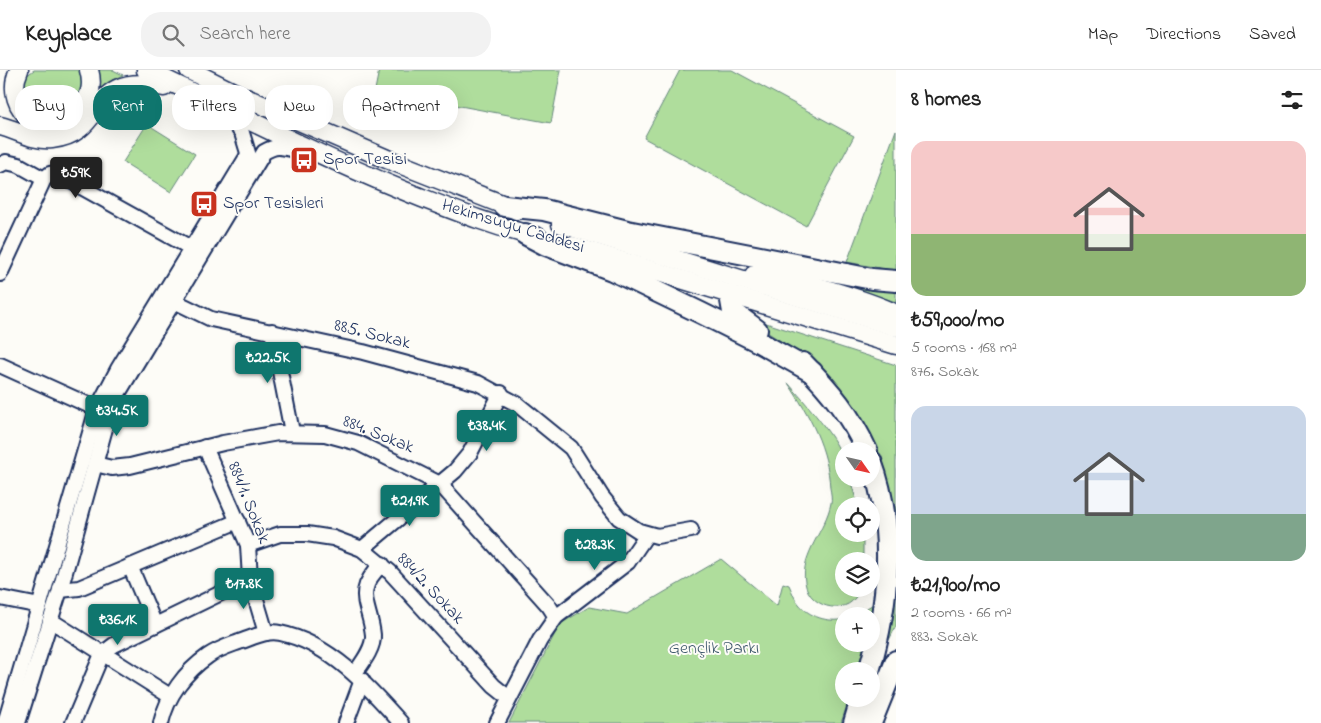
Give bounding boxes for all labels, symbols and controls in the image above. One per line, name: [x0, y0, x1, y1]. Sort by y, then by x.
search box: [141, 12, 491, 57]
text: Keyplace: [25, 17, 111, 52]
icon: search: [159, 21, 187, 49]
text: Search here: [199, 21, 291, 48]
text: Map: [1088, 22, 1118, 48]
text: Directions: [1146, 22, 1221, 48]
text: Saved: [1249, 22, 1296, 48]
chip: Buy: [15, 85, 83, 130]
chip: Rent: [93, 85, 162, 130]
chip: Filters: [172, 85, 255, 130]
chip: New: [265, 85, 333, 130]
chip: Apartment: [343, 85, 458, 130]
text: 8 homes: [911, 85, 981, 115]
icon: filters: [1278, 86, 1306, 114]
bus stop icon: Spor Tesisi: [289, 145, 319, 175]
place label: Spor Tesisi: [323, 147, 407, 173]
pin: ₺59K: [46, 156, 106, 199]
text: ₺59K: [61, 161, 91, 185]
icon: home: [1064, 174, 1154, 264]
bus stop icon: Spor Tesisleri: [189, 189, 219, 219]
place label: Spor Tesisleri: [223, 191, 324, 217]
street label: Hekimsuyu Caddesi: [438, 193, 588, 261]
text: ₺59,000/mo: [911, 306, 1004, 336]
street label: 885. Sokak: [331, 313, 413, 357]
text: 5 rooms · 168 m²: [911, 336, 1017, 360]
pin: ₺22.5K: [227, 342, 309, 384]
text: ₺22.5K: [246, 346, 290, 370]
text: 876. Sokak: [911, 360, 979, 384]
pin: ₺34.5K: [76, 394, 158, 437]
text: ₺34.5K: [96, 399, 138, 423]
street label: 884. Sokak: [338, 409, 418, 461]
pin: ₺38.4K: [446, 410, 528, 452]
text: ₺38.4K: [468, 414, 506, 438]
icon: home: [1064, 439, 1154, 529]
north arrow: [835, 442, 880, 488]
map controls: [835, 442, 880, 707]
street label: 884/1. Sokak: [220, 458, 276, 548]
pin: ₺21.9K: [369, 484, 451, 527]
text: ₺21.9K: [392, 489, 428, 513]
button: locate: [835, 497, 880, 542]
pin: ₺28.3K: [554, 528, 636, 571]
text: ₺28.3K: [575, 533, 615, 557]
street label: 884/2. Sokak: [390, 547, 470, 631]
button: layers: [835, 552, 880, 597]
pin: ₺17.8K: [203, 568, 285, 610]
text: ₺21,900/mo: [911, 571, 1000, 601]
text: ₺17.8K: [226, 572, 262, 596]
text: 2 rooms · 66 m²: [911, 601, 1012, 625]
pin: ₺36.1K: [77, 604, 159, 646]
button: +: [835, 607, 880, 652]
text: ₺36.1K: [99, 608, 137, 632]
text: 883. Sokak: [911, 625, 978, 649]
park label: Gençlik Parkı: [669, 636, 759, 662]
button: −: [835, 662, 880, 707]

